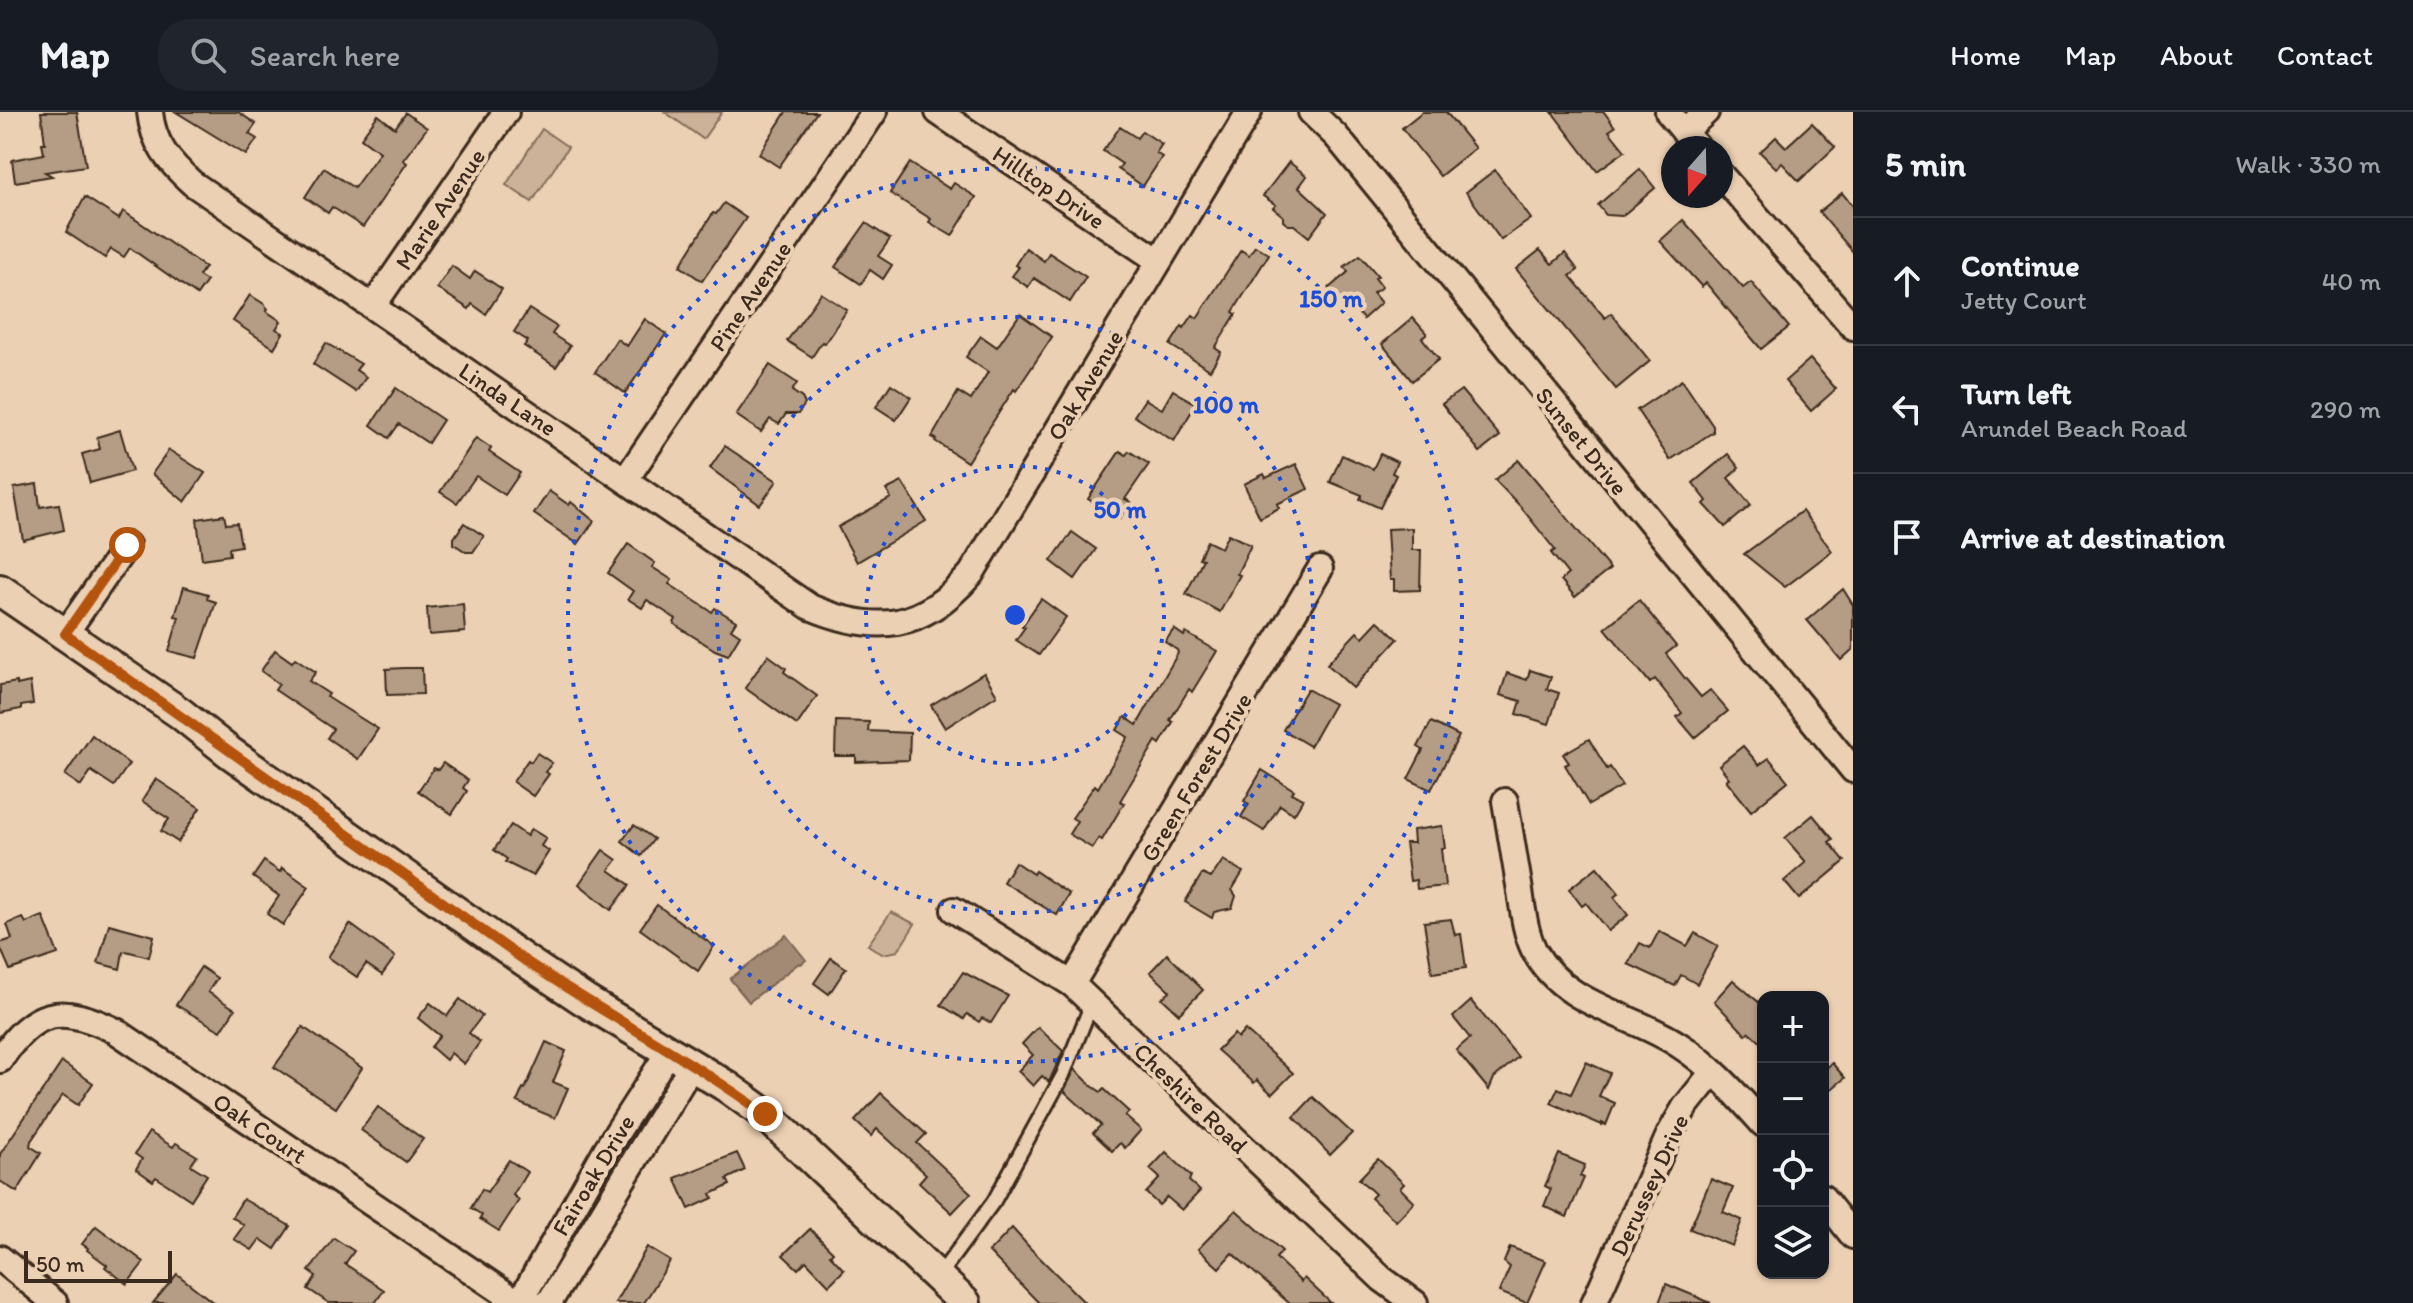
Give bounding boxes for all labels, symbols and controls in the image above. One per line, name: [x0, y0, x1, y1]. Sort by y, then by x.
search box: [158, 19, 718, 91]
text: Map: [40, 32, 110, 78]
icon: search: [186, 33, 230, 77]
text: Search here: [250, 37, 400, 74]
text: Home: [1950, 38, 2021, 72]
text: Map: [2065, 38, 2116, 72]
text: About: [2160, 38, 2233, 72]
text: Contact: [2277, 38, 2373, 72]
north arrow: [1661, 136, 1733, 208]
street label: Hilltop Drive: [987, 139, 1111, 235]
street label: Marie Avenue: [389, 143, 491, 275]
text: 5 min: [1885, 144, 1966, 185]
text: Walk · 330 m: [2236, 148, 2381, 180]
street label: Pine Avenue: [703, 235, 797, 357]
text: Continue: [1961, 247, 2080, 284]
icon: ahead: [1885, 259, 1929, 303]
text: 40 m: [2322, 265, 2381, 297]
text: 150 m: [1299, 284, 1364, 313]
text: Jetty Court: [1961, 284, 2087, 316]
street label: Oak Avenue: [1041, 324, 1129, 446]
street label: Linda Lane: [454, 356, 562, 442]
text: Turn left: [1961, 375, 2072, 412]
street label: Sunset Drive: [1530, 381, 1634, 501]
icon: left: [1885, 387, 1929, 431]
text: 100 m: [1193, 390, 1260, 419]
text: 290 m: [2310, 393, 2381, 425]
text: Arundel Beach Road: [1961, 412, 2187, 444]
text: 50 m: [1094, 495, 1147, 524]
icon: arrive: [1885, 515, 1929, 559]
text: Arrive at destination: [1961, 519, 2225, 556]
route start: [109, 527, 145, 563]
centre of rings: [1001, 601, 1029, 629]
street label: Green Forest Drive: [1134, 687, 1258, 867]
map controls: [1757, 991, 1829, 1279]
button: +: [1757, 991, 1829, 1063]
street label: Cheshire Road: [1128, 1036, 1254, 1160]
button: −: [1757, 1063, 1829, 1135]
street label: Oak Court: [208, 1086, 312, 1170]
route end: [747, 1096, 783, 1132]
street label: Fairoak Drive: [545, 1109, 641, 1241]
street label: Derussey Drive: [1603, 1109, 1695, 1261]
button: locate: [1757, 1135, 1829, 1207]
button: layers: [1757, 1207, 1829, 1279]
scale bar: [24, 1247, 172, 1283]
text: 50 m: [36, 1251, 85, 1278]

